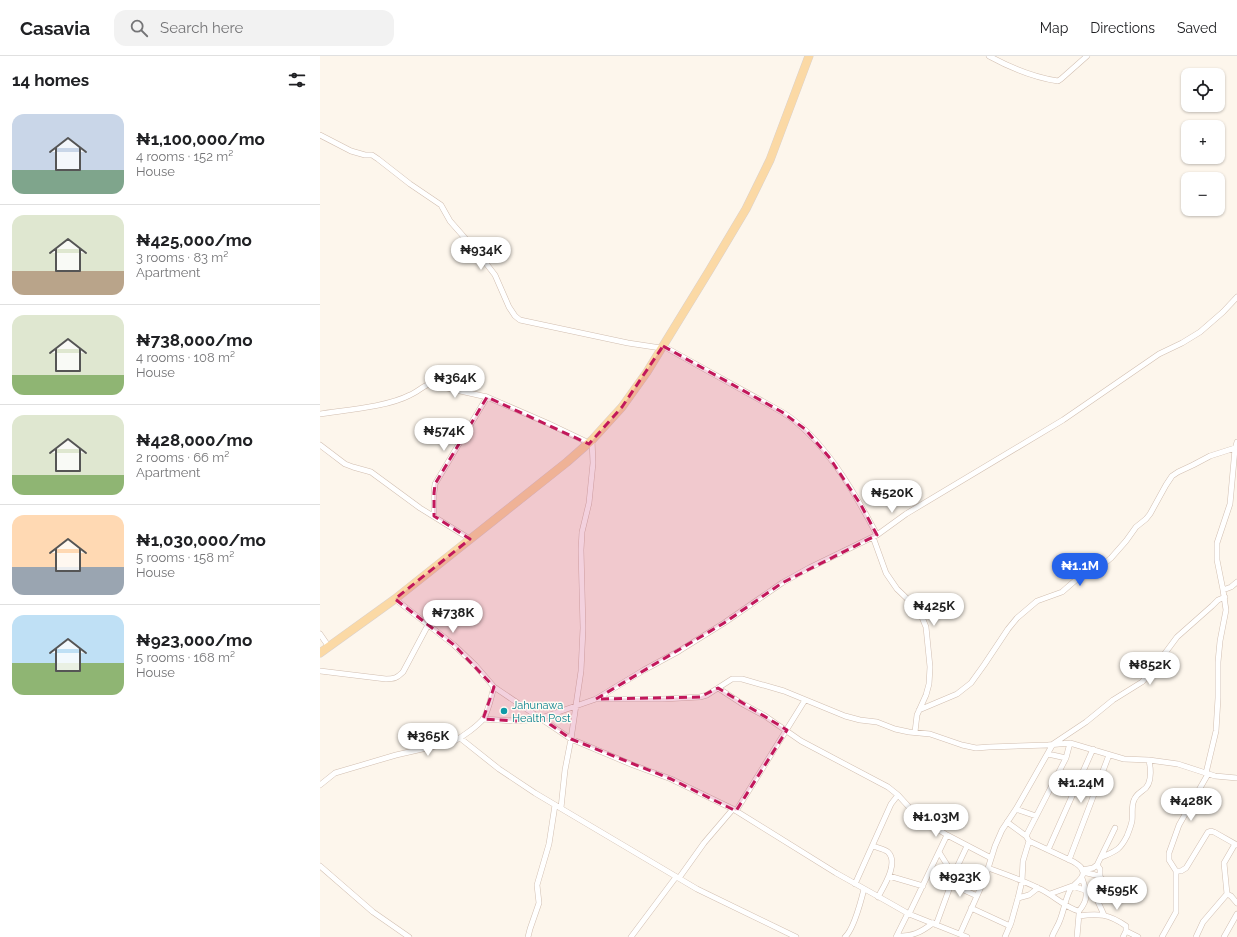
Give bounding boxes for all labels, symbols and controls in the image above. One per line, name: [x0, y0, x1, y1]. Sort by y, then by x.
search box: [114, 10, 394, 46]
text: Casavia: [20, 17, 90, 39]
icon: search: [128, 17, 150, 39]
text: Search here: [160, 19, 243, 37]
text: Map: [1040, 20, 1068, 36]
text: Directions: [1090, 20, 1155, 36]
text: Saved: [1177, 20, 1217, 36]
map controls: [1181, 68, 1225, 216]
button: locate: [1181, 68, 1225, 112]
icon: filters: [286, 69, 308, 91]
text: 14 homes: [12, 70, 89, 90]
button: +: [1181, 120, 1225, 164]
text: ₦1,100,000/mo: [136, 129, 265, 149]
icon: home: [44, 130, 92, 178]
text: 4 rooms · 152 m²: [136, 149, 233, 164]
text: House: [136, 164, 175, 179]
button: −: [1181, 172, 1225, 216]
text: ₦425,000/mo: [136, 230, 252, 250]
icon: home: [44, 231, 92, 279]
pin: ₦934K: [453, 237, 509, 271]
text: ₦934K: [460, 242, 502, 257]
text: 3 rooms · 83 m²: [136, 250, 228, 265]
text: Apartment: [136, 265, 200, 280]
text: ₦738,000/mo: [136, 330, 252, 350]
icon: home: [44, 331, 92, 379]
text: 4 rooms · 108 m²: [136, 350, 235, 365]
text: House: [136, 365, 175, 380]
pin: ₦364K: [427, 365, 483, 399]
text: ₦364K: [434, 370, 476, 385]
pin: ₦574K: [416, 418, 472, 452]
text: ₦574K: [423, 423, 465, 438]
text: ₦428,000/mo: [136, 430, 253, 450]
icon: home: [44, 431, 92, 479]
text: 2 rooms · 66 m²: [136, 450, 229, 465]
text: Apartment: [136, 465, 200, 480]
pin: ₦520K: [864, 480, 920, 514]
text: ₦520K: [871, 485, 913, 500]
text: ₦1,030,000/mo: [136, 530, 266, 550]
icon: home: [44, 531, 92, 579]
text: 5 rooms · 158 m²: [136, 550, 234, 565]
pin: ₦1.1M: [1052, 553, 1108, 587]
text: ₦1.1M: [1061, 558, 1099, 573]
text: House: [136, 565, 175, 580]
pin: ₦425K: [906, 593, 962, 627]
text: ₦425K: [913, 598, 955, 613]
pin: ₦738K: [425, 600, 481, 634]
text: ₦738K: [432, 605, 474, 620]
text: ₦923,000/mo: [136, 630, 252, 650]
icon: home: [44, 631, 92, 679]
text: 5 rooms · 168 m²: [136, 650, 235, 665]
pin: ₦852K: [1122, 652, 1178, 686]
text: ₦852K: [1129, 657, 1171, 672]
text: House: [136, 665, 175, 680]
place label: Jahunawa Health Post: [512, 699, 571, 725]
marker: Jahunawa Health Post: [499, 706, 509, 716]
pin: ₦365K: [400, 723, 456, 757]
text: ₦365K: [407, 728, 449, 743]
pin: ₦1.24M: [1048, 770, 1114, 804]
text: ₦1.24M: [1058, 775, 1104, 790]
pin: ₦428K: [1163, 788, 1219, 822]
text: ₦428K: [1170, 793, 1212, 808]
pin: ₦1.03M: [903, 804, 969, 838]
text: ₦1.03M: [912, 809, 960, 824]
pin: ₦923K: [932, 864, 988, 898]
text: ₦923K: [939, 869, 981, 884]
pin: ₦595K: [1089, 877, 1145, 911]
text: ₦595K: [1096, 882, 1138, 897]

